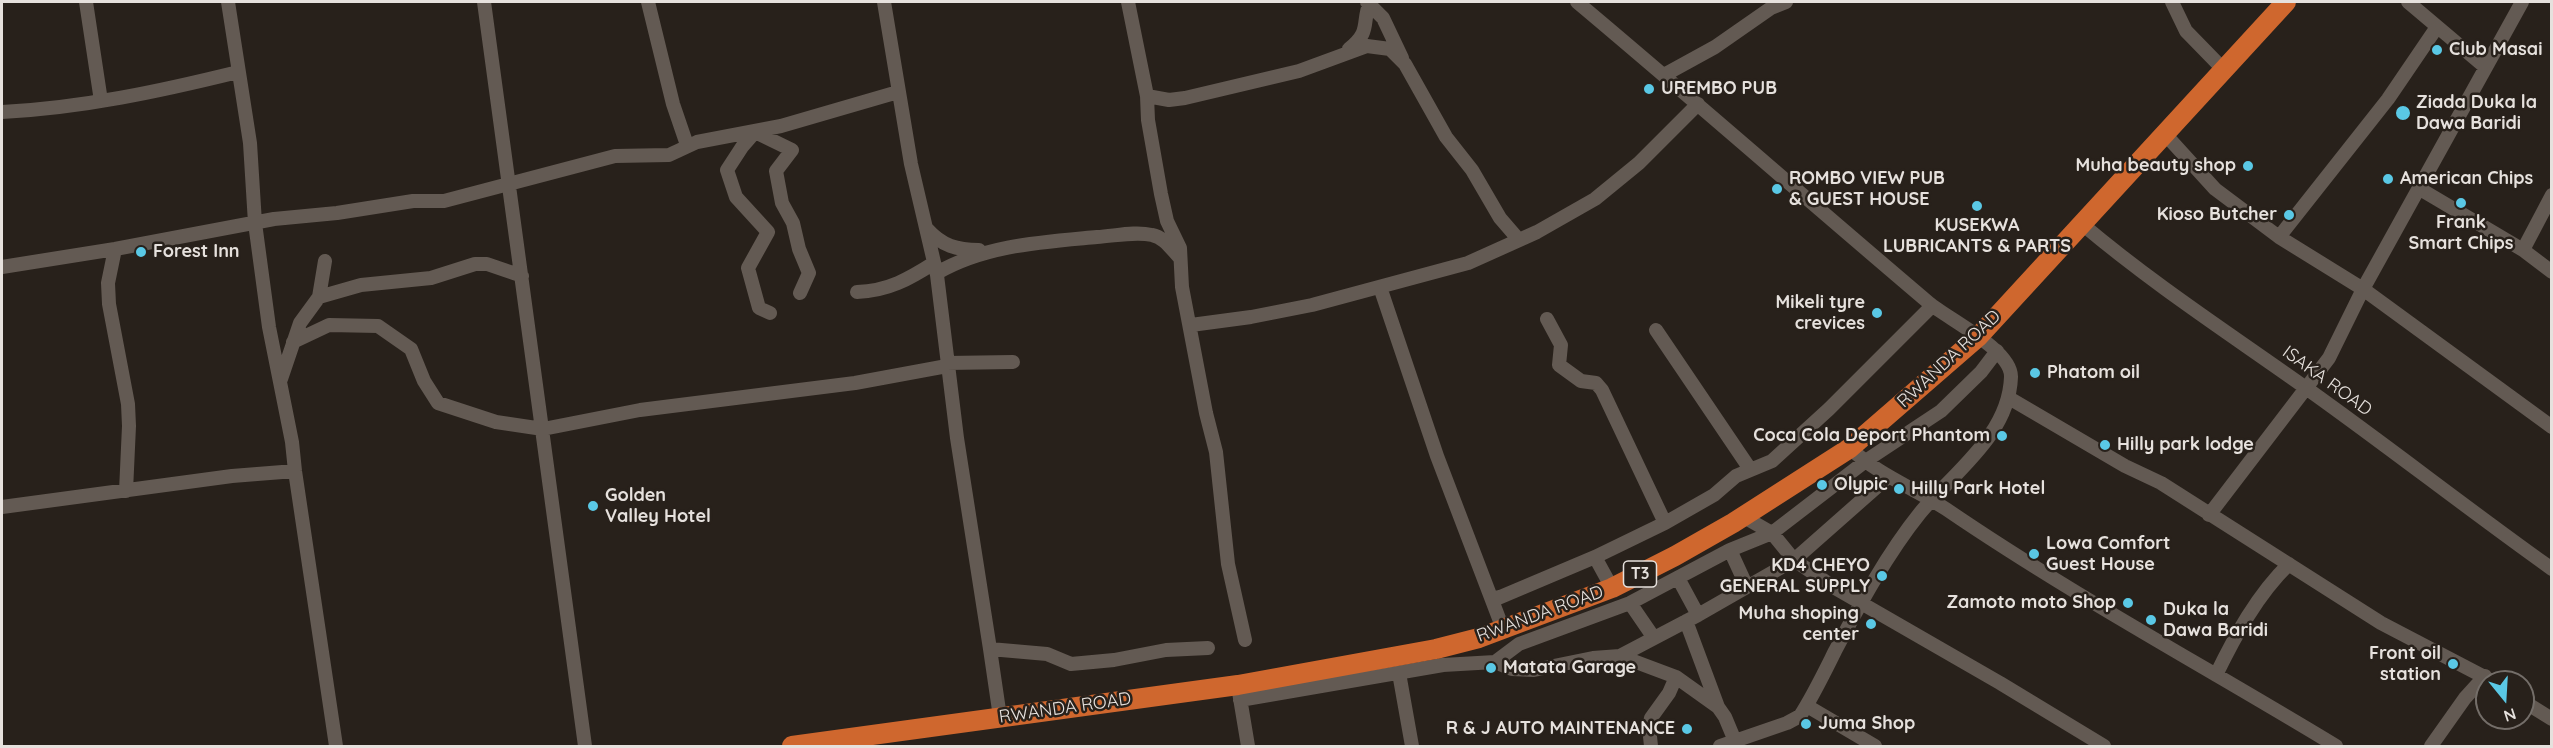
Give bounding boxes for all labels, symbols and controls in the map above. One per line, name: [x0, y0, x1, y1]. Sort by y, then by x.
place label: Club Masai: [2449, 39, 2542, 61]
marker: Club Masai: [2430, 43, 2444, 57]
place label: UREMBO PUB: [1661, 78, 1777, 100]
marker: UREMBO PUB: [1642, 82, 1656, 96]
place label: Ziada Duka la Dawa Baridi: [2416, 92, 2537, 134]
marker: Ziada Duka la Dawa Baridi: [2394, 104, 2412, 122]
place label: Muha beauty shop: [2075, 155, 2236, 177]
marker: Muha beauty shop: [2241, 159, 2255, 173]
place label: ROMBO VIEW PUB & GUEST HOUSE: [1789, 168, 1945, 210]
place label: American Chips: [2400, 168, 2533, 190]
marker: American Chips: [2381, 172, 2395, 186]
marker: ROMBO VIEW PUB & GUEST HOUSE: [1770, 182, 1784, 196]
marker: Frank Smart Chips: [2454, 196, 2468, 210]
marker: KUSEKWA LUBRICANTS & PARTS: [1970, 199, 1984, 213]
place label: Kioso Butcher: [2157, 204, 2277, 226]
marker: Kioso Butcher: [2282, 208, 2296, 222]
place label: Frank Smart Chips: [2409, 212, 2513, 254]
place label: KUSEKWA LUBRICANTS & PARTS: [1883, 215, 2071, 258]
place label: Forest Inn: [153, 241, 240, 263]
marker: Forest Inn: [134, 245, 148, 259]
place label: Mikeli tyre crevices: [1775, 292, 1865, 334]
marker: Mikeli tyre crevices: [1870, 306, 1884, 320]
street label: RWANDA ROAD: [1893, 306, 2005, 412]
street label: ISAKA ROAD: [2278, 341, 2376, 421]
place label: Phatom oil: [2047, 362, 2140, 384]
marker: Phatom oil: [2028, 366, 2042, 380]
place label: Coca Cola Deport Phantom: [1753, 425, 1990, 447]
marker: Coca Cola Deport Phantom: [1995, 429, 2009, 443]
place label: Hilly park lodge: [2117, 434, 2254, 456]
marker: Hilly park lodge: [2098, 438, 2112, 452]
place label: Olypic: [1834, 474, 1888, 496]
marker: Olypic: [1815, 478, 1829, 492]
place label: Hilly Park Hotel: [1911, 478, 2045, 500]
marker: Hilly Park Hotel: [1892, 482, 1906, 496]
place label: Golden Valley Hotel: [605, 485, 711, 528]
marker: Golden Valley Hotel: [586, 499, 600, 513]
place label: Lowa Comfort Guest House: [2046, 533, 2170, 576]
marker: Lowa Comfort Guest House: [2027, 547, 2041, 561]
place label: KD4 CHEYO GENERAL SUPPLY: [1720, 555, 1870, 598]
road number: T3: [1624, 561, 1656, 587]
marker: KD4 CHEYO GENERAL SUPPLY: [1875, 569, 1889, 583]
street label: RWANDA ROAD: [1474, 581, 1606, 647]
place label: Zamoto moto Shop: [1946, 592, 2116, 614]
marker: Zamoto moto Shop: [2121, 596, 2135, 610]
place label: Duka la Dawa Baridi: [2163, 599, 2268, 642]
place label: Muha shoping center: [1739, 603, 1859, 646]
marker: Duka la Dawa Baridi: [2144, 613, 2158, 627]
marker: Muha shoping center: [1864, 617, 1878, 631]
place label: Front oil station: [2369, 643, 2441, 686]
place label: Matata Garage: [1503, 657, 1636, 679]
marker: Front oil station: [2446, 657, 2460, 671]
marker: Matata Garage: [1484, 661, 1498, 675]
north arrow: [2475, 670, 2535, 730]
street label: RWANDA ROAD: [997, 688, 1133, 728]
text: N: [2501, 704, 2519, 727]
place label: Juma Shop: [1818, 713, 1915, 735]
marker: Juma Shop: [1799, 717, 1813, 731]
place label: R & J AUTO MAINTENANCE: [1446, 718, 1675, 740]
marker: R & J AUTO MAINTENANCE: [1680, 722, 1694, 736]

